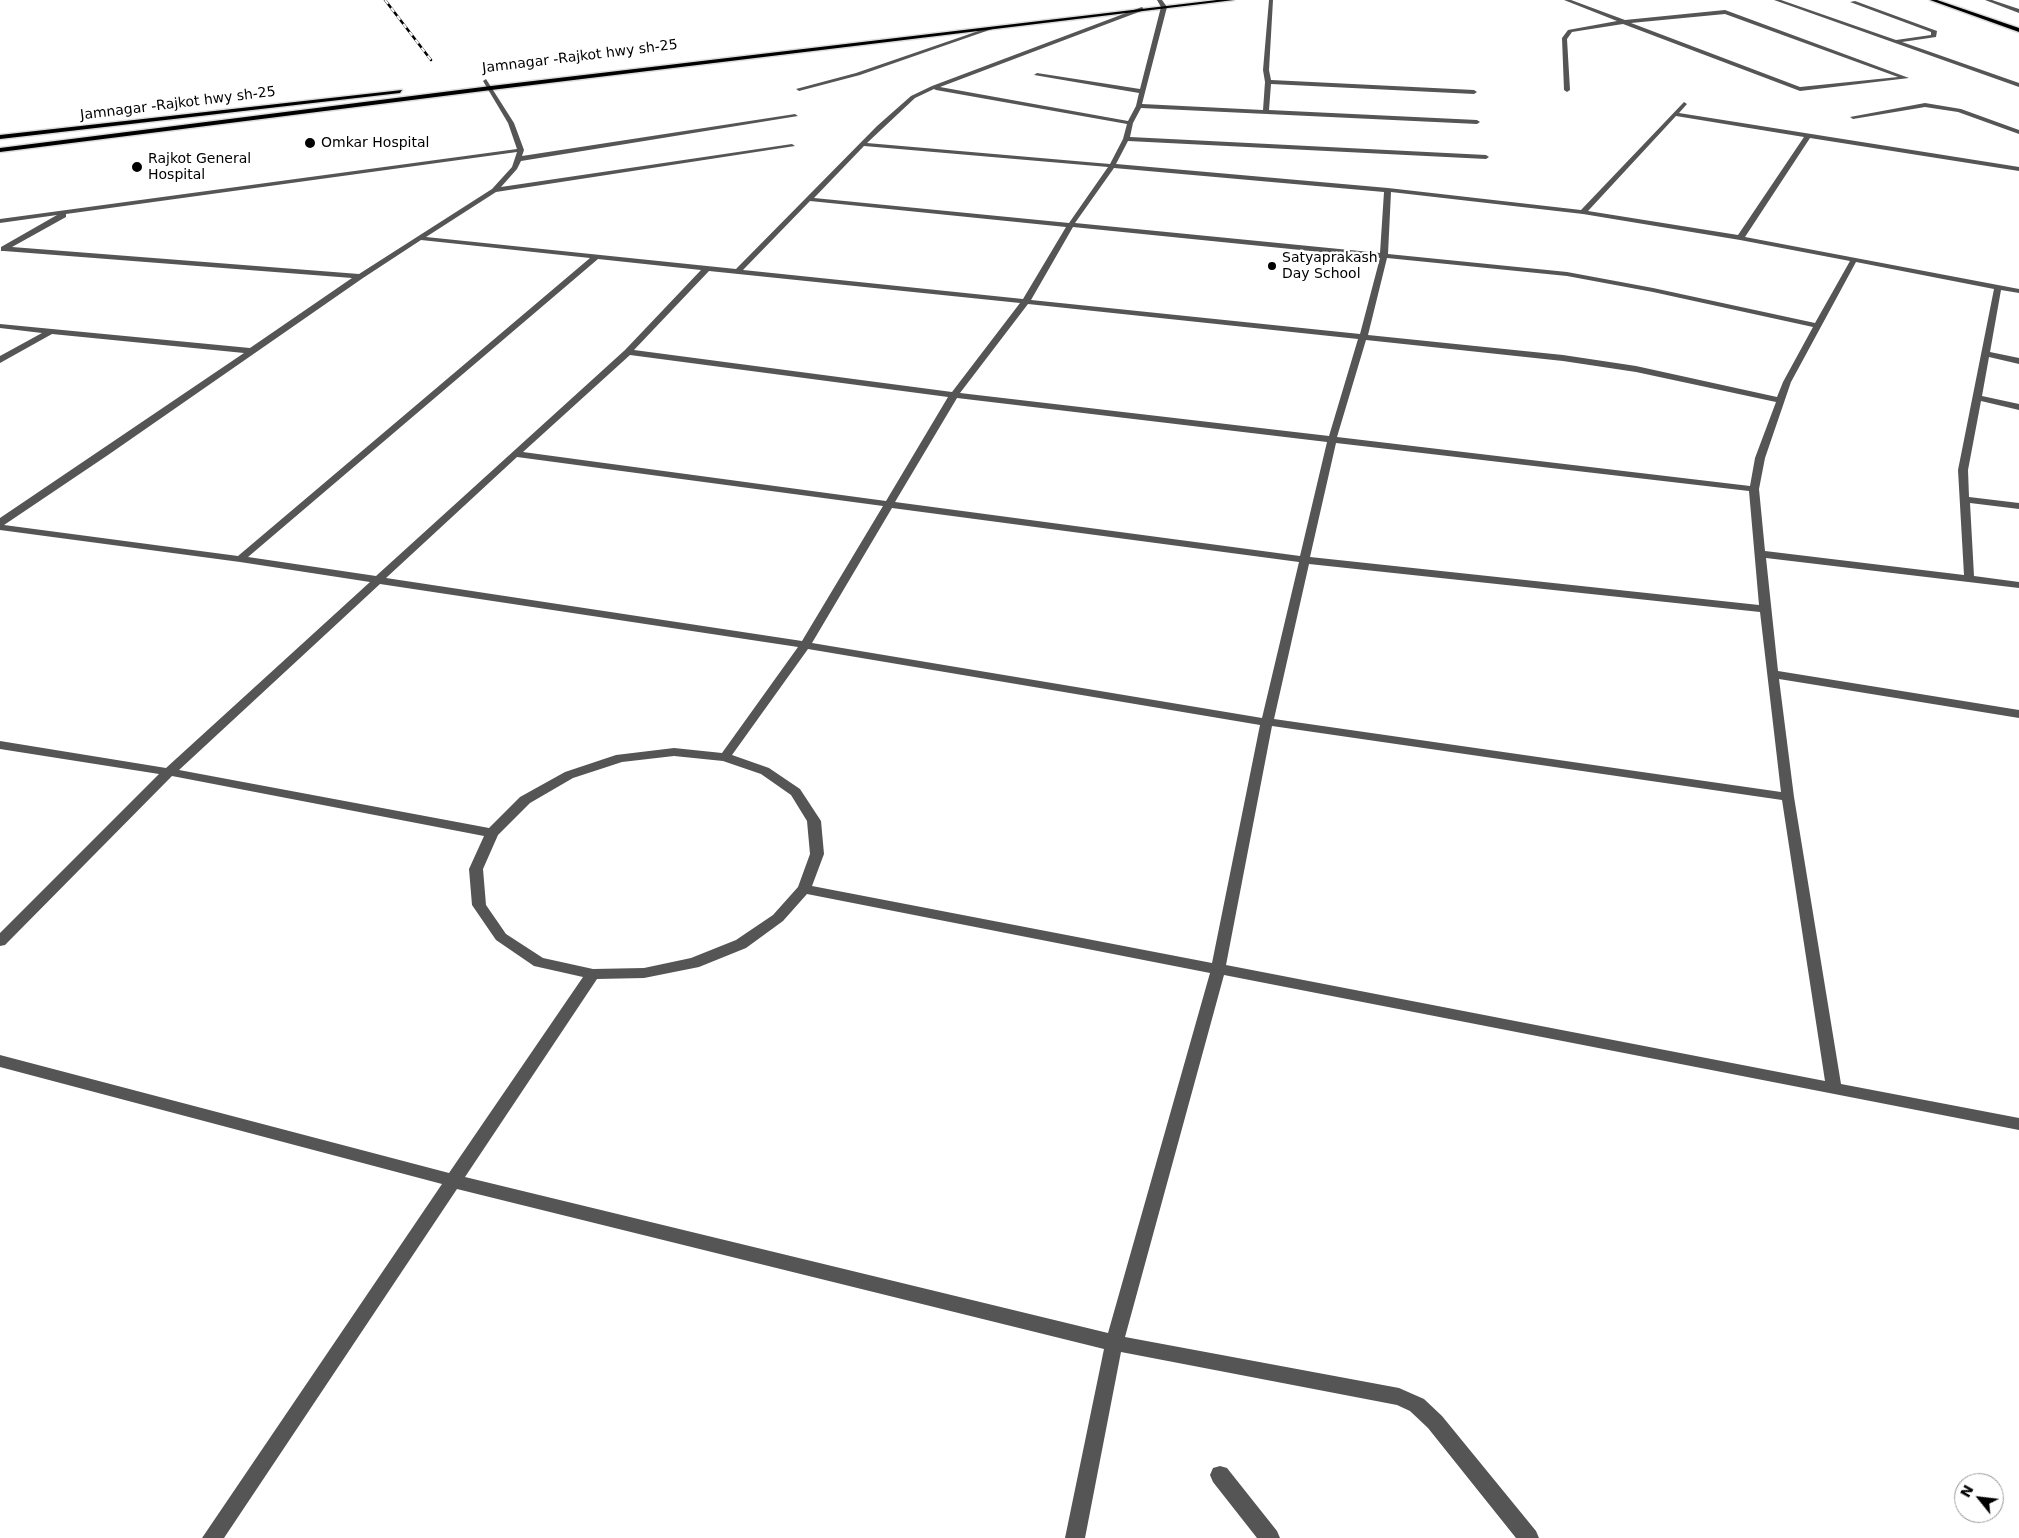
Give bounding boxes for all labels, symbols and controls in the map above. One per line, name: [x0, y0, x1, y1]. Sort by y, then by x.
street label: Jamnagar -Rajkot hwy sh-25: [481, 37, 679, 77]
street label: Jamnagar -Rajkot hwy sh-25: [79, 84, 277, 124]
place label: Omkar Hospital: [321, 135, 429, 151]
marker: Omkar Hospital: [303, 136, 317, 150]
place label: Rajkot General Hospital: [148, 151, 251, 184]
marker: Rajkot General Hospital: [130, 160, 144, 174]
place label: Satyaprakash Day School: [1282, 250, 1378, 282]
marker: Satyaprakash Day School: [1266, 260, 1278, 272]
north arrow: [1954, 1473, 2004, 1523]
text: N: [1957, 1482, 1977, 1500]

